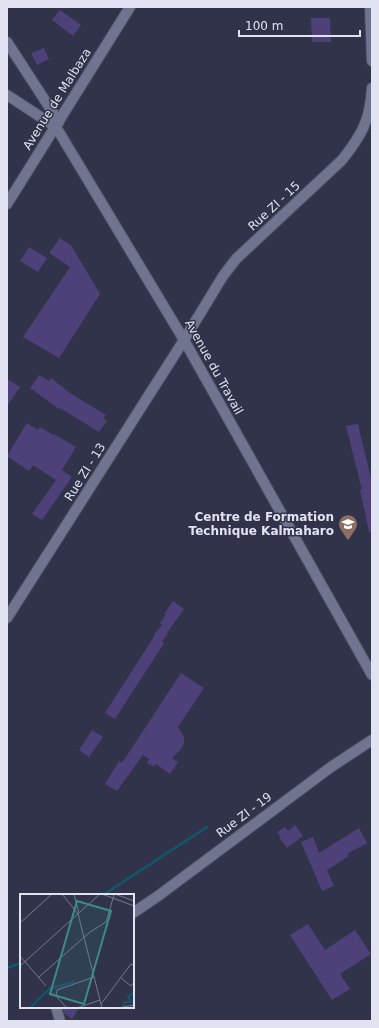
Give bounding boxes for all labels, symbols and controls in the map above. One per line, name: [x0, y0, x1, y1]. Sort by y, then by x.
scale bar: [239, 12, 360, 38]
text: 100 m: [245, 19, 283, 33]
street label: Avenue de Malbaza: [20, 46, 94, 152]
street label: Rue ZI - 15: [245, 179, 303, 233]
street label: Avenue du Travail: [182, 317, 246, 417]
street label: Rue ZI - 13: [62, 440, 108, 504]
place label: Centre de Formation Technique Kalmaharo: [189, 510, 334, 538]
school or university icon: Centre de Formation Technique Kalmaharo: [337, 513, 359, 541]
street label: Rue ZI - 19: [214, 790, 274, 840]
inset map: [20, 894, 134, 1008]

